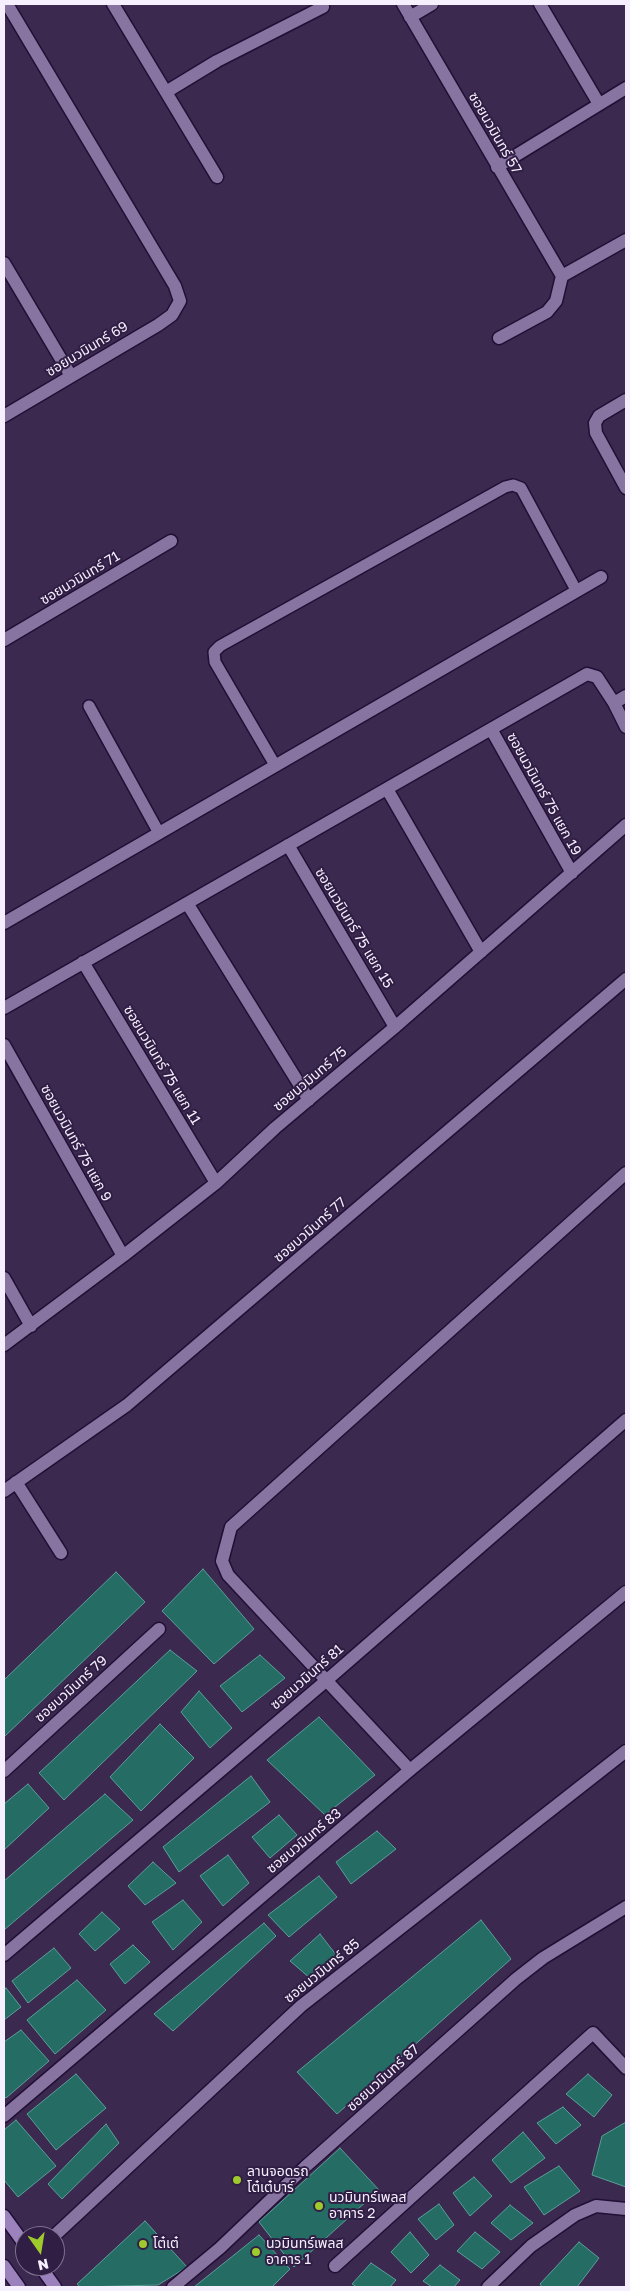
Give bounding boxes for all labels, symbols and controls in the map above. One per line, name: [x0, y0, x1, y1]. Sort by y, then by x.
street label: ซอยนวมินทร์ 57: [465, 89, 525, 177]
street label: ซอยนวมินทร์ 69: [43, 318, 131, 380]
street label: ซอยนวมินทร์ 71: [37, 548, 123, 608]
street label: ซอยนวมินทร์ 75 แยก 19: [503, 730, 585, 858]
street label: ซอยนวมินทร์ 75 แยก 15: [311, 865, 397, 991]
street label: ซอยนวมินทร์ 75 แยก 11: [120, 1002, 204, 1128]
street label: ซอยนวมินทร์ 75: [270, 1043, 350, 1115]
street label: ซอยนวมินทร์ 75 แยก 9: [37, 1082, 115, 1204]
street label: ซอยนวมินทร์ 77: [270, 1194, 350, 1266]
street label: ซอยนวมินทร์ 81: [267, 1641, 347, 1713]
street label: ซอยนวมินทร์ 79: [31, 1652, 111, 1726]
street label: ซอยนวมินทร์ 83: [263, 1805, 345, 1877]
street label: ซอยนวมินทร์ 85: [281, 1935, 363, 2007]
street label: ซอยนวมินทร์ 87: [343, 2041, 423, 2115]
place label: ลานจอดรถ โต๋เต๋บาร์: [247, 2164, 309, 2196]
marker: ลานจอดรถ โต๋เต๋บาร์: [231, 2174, 243, 2186]
place label: นวมินทร์เพลส อาคาร 2: [329, 2190, 407, 2222]
marker: นวมินทร์เพลส อาคาร 2: [313, 2200, 325, 2212]
north arrow: [15, 2226, 65, 2276]
place label: โต๋เต๋: [153, 2236, 179, 2252]
place label: นวมินทร์เพลส อาคาร 1: [266, 2236, 344, 2268]
marker: โต๋เต๋: [137, 2238, 149, 2250]
marker: นวมินทร์เพลส อาคาร 1: [250, 2246, 262, 2258]
text: N: [36, 2256, 50, 2275]

